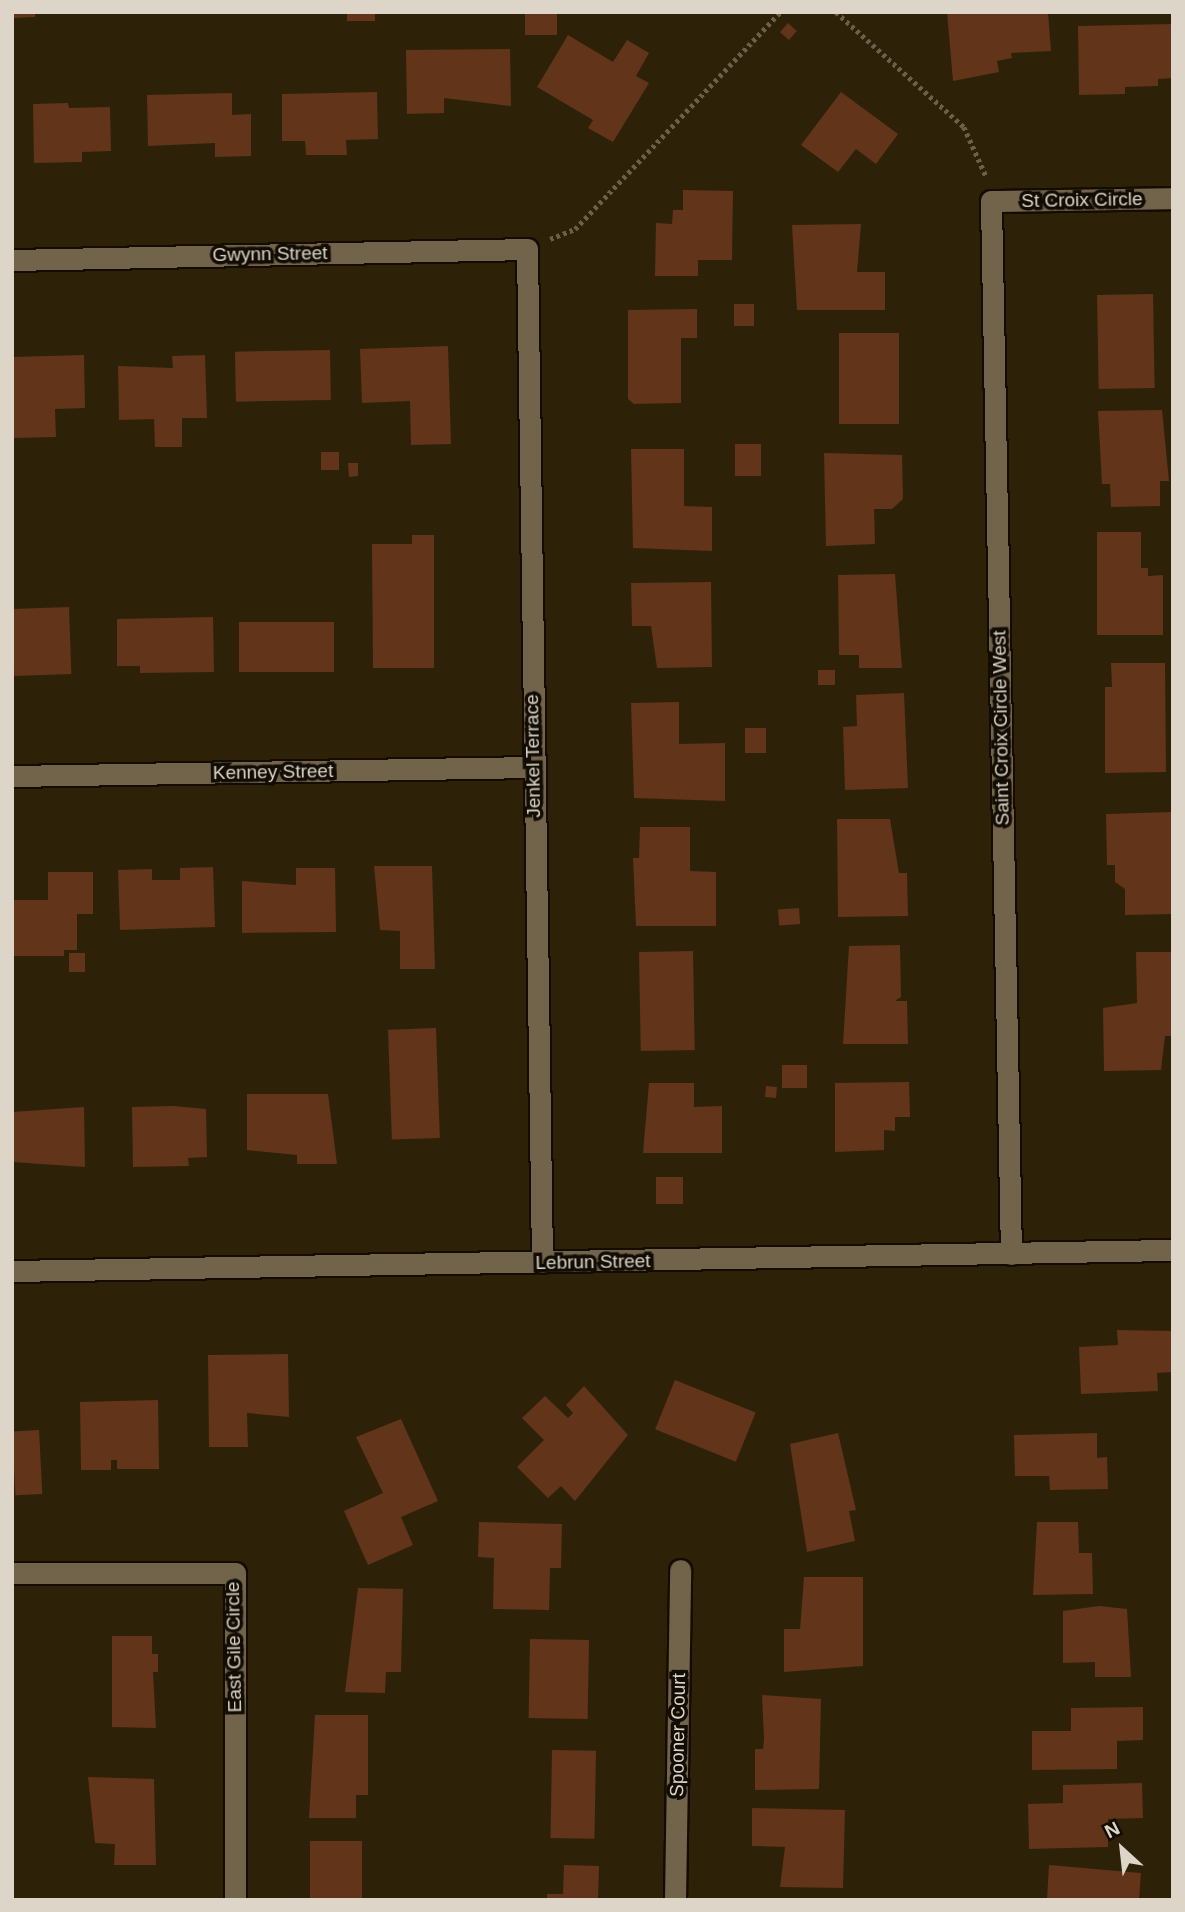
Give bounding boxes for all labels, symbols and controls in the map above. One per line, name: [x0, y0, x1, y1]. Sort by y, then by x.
street label: St Croix Circle: [1021, 188, 1143, 212]
street label: Gwynn Street: [212, 242, 328, 266]
street label: Saint Croix Circle West: [988, 630, 1014, 826]
street label: Jenkel Terrace: [521, 694, 545, 818]
street label: Kenney Street: [213, 760, 333, 784]
street label: Lebrun Street: [535, 1250, 651, 1274]
street label: East Gile Circle: [221, 1581, 247, 1713]
street label: Spooner Court: [666, 1673, 690, 1797]
north arrow: [1087, 1814, 1157, 1884]
text: N: [1101, 1817, 1123, 1842]

